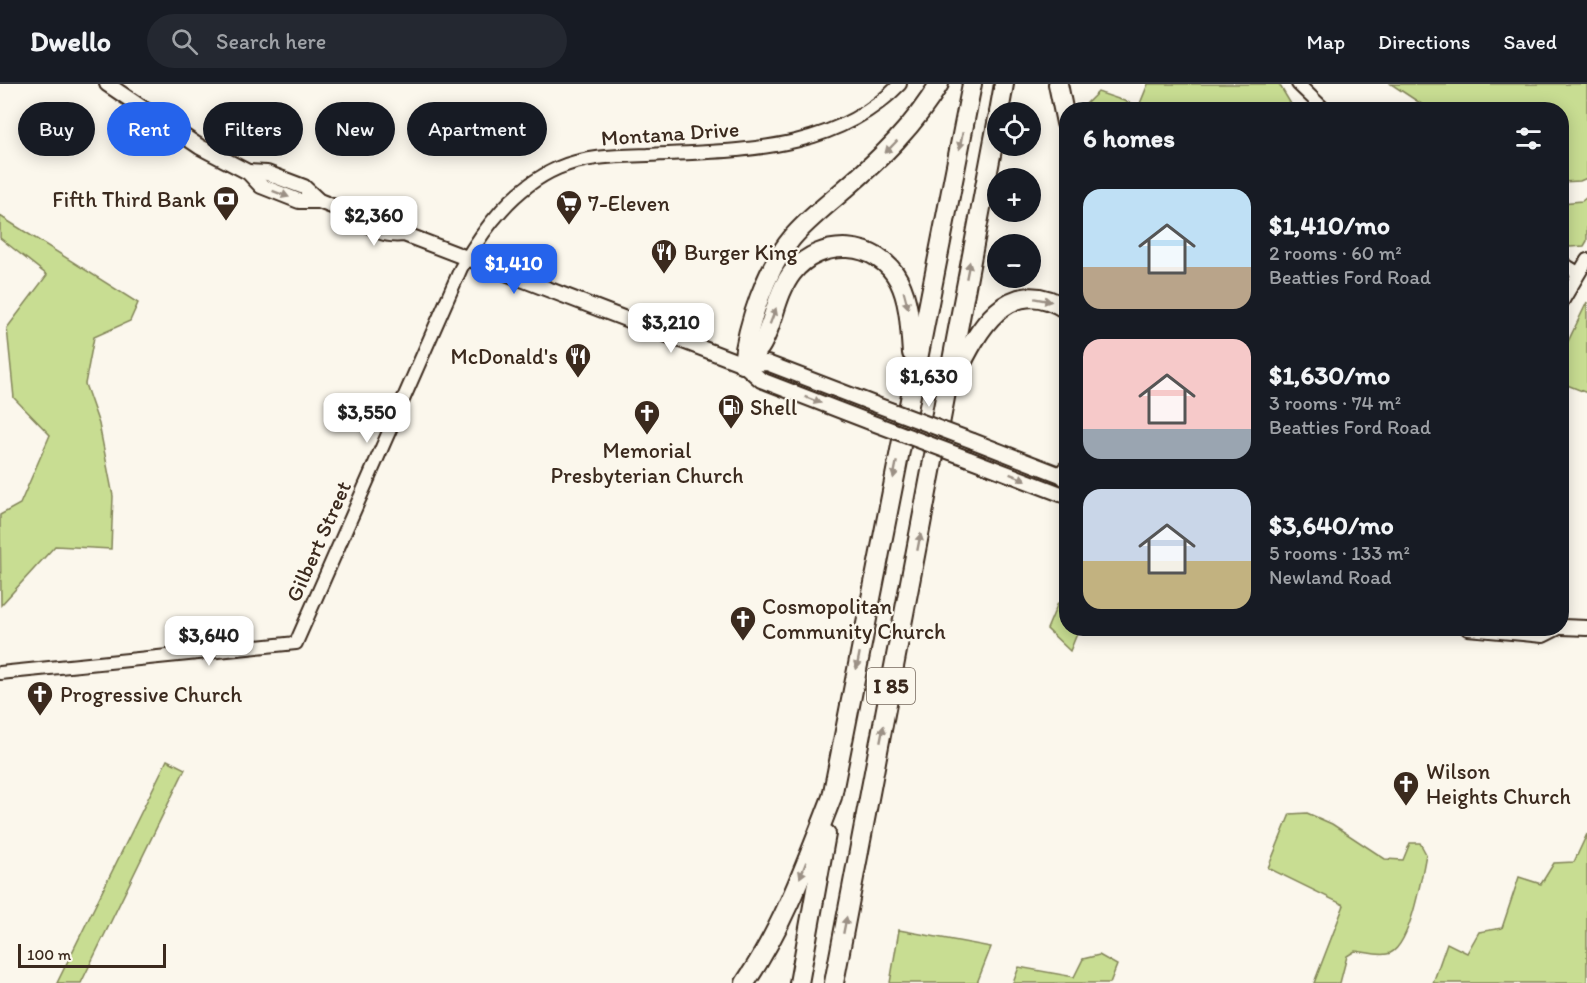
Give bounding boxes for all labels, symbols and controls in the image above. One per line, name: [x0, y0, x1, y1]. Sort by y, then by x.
search box: [147, 14, 567, 68]
text: Dwello: [30, 24, 111, 58]
icon: search: [168, 25, 201, 58]
text: Search here: [216, 28, 326, 55]
text: Map: [1307, 29, 1345, 54]
text: Directions: [1378, 29, 1470, 54]
text: Saved: [1503, 29, 1557, 54]
chip: Buy: [18, 102, 95, 156]
chip: Rent: [107, 102, 191, 156]
chip: Filters: [203, 102, 303, 156]
chip: New: [315, 102, 395, 156]
chip: Apartment: [407, 102, 547, 156]
map controls: [987, 102, 1041, 288]
button: locate: [987, 102, 1041, 156]
street label: Montana Drive: [600, 115, 740, 152]
text: 6 homes: [1083, 122, 1175, 154]
icon: filters: [1512, 122, 1545, 155]
one-way arrow: [956, 132, 965, 151]
one-way arrow: [884, 139, 898, 153]
button: +: [987, 168, 1041, 222]
bank icon: Fifth Third Bank: [211, 184, 241, 222]
place label: Fifth Third Bank: [52, 186, 207, 213]
supermarket icon: 7-Eleven: [554, 188, 584, 226]
one-way arrow: [272, 189, 290, 199]
place label: 7-Eleven: [588, 190, 670, 217]
pin: $2,360: [325, 196, 423, 247]
text: $2,360: [344, 203, 404, 227]
text: $1,410/mo: [1269, 209, 1390, 241]
icon: home: [1131, 213, 1203, 285]
button: −: [987, 234, 1041, 288]
restaurant icon: Burger King: [649, 237, 679, 275]
place label: Burger King: [684, 239, 798, 266]
text: 2 rooms · 60 m²: [1269, 241, 1402, 265]
pin: $1,410: [465, 244, 563, 295]
text: $1,410: [485, 251, 543, 275]
one-way arrow: [964, 260, 973, 279]
text: Beatties Ford Road: [1269, 265, 1431, 289]
one-way arrow: [902, 291, 911, 309]
one-way arrow: [1033, 296, 1052, 305]
pin: $3,210: [622, 303, 720, 354]
one-way arrow: [768, 306, 778, 324]
text: $3,210: [642, 310, 700, 334]
restaurant icon: McDonald's: [563, 341, 593, 379]
place label: McDonald's: [450, 343, 558, 370]
pin: $1,630: [880, 357, 978, 408]
text: $1,630/mo: [1269, 359, 1390, 391]
icon: home: [1131, 363, 1203, 435]
text: $1,630: [900, 364, 958, 388]
text: 3 rooms · 74 m²: [1269, 391, 1401, 415]
fuel station icon: Shell: [716, 392, 746, 430]
pin: $3,550: [318, 393, 416, 444]
place label: Shell: [750, 394, 797, 421]
one-way arrow: [804, 396, 822, 405]
church icon: Memorial Presbyterian Church: [632, 398, 662, 436]
text: $3,550: [337, 400, 397, 424]
text: Beatties Ford Road: [1269, 415, 1431, 439]
place label: Memorial Presbyterian Church: [551, 437, 743, 489]
one-way arrow: [890, 461, 899, 480]
one-way arrow: [1009, 473, 1027, 483]
street label: Gilbert Street: [280, 477, 357, 606]
text: $3,640/mo: [1269, 509, 1394, 541]
icon: home: [1131, 513, 1203, 585]
one-way arrow: [915, 532, 924, 551]
text: 5 rooms · 133 m²: [1269, 541, 1410, 565]
text: Newland Road: [1269, 565, 1391, 589]
place label: Cosmopolitan Community Church: [762, 593, 946, 645]
church icon: Cosmopolitan Community Church: [728, 604, 758, 642]
pin: $3,640: [160, 616, 258, 667]
text: $3,640: [179, 623, 239, 647]
one-way arrow: [853, 652, 862, 671]
road number: I 85: [867, 668, 915, 704]
church icon: Progressive Church: [25, 679, 55, 717]
place label: Progressive Church: [60, 681, 242, 708]
one-way arrow: [878, 724, 887, 743]
place label: Wilson Heights Church: [1426, 758, 1571, 810]
church icon: Wilson Heights Church: [1391, 769, 1421, 807]
one-way arrow: [798, 862, 808, 880]
one-way arrow: [841, 915, 850, 934]
scale bar: [18, 941, 166, 968]
text: 100 m: [27, 945, 71, 964]

